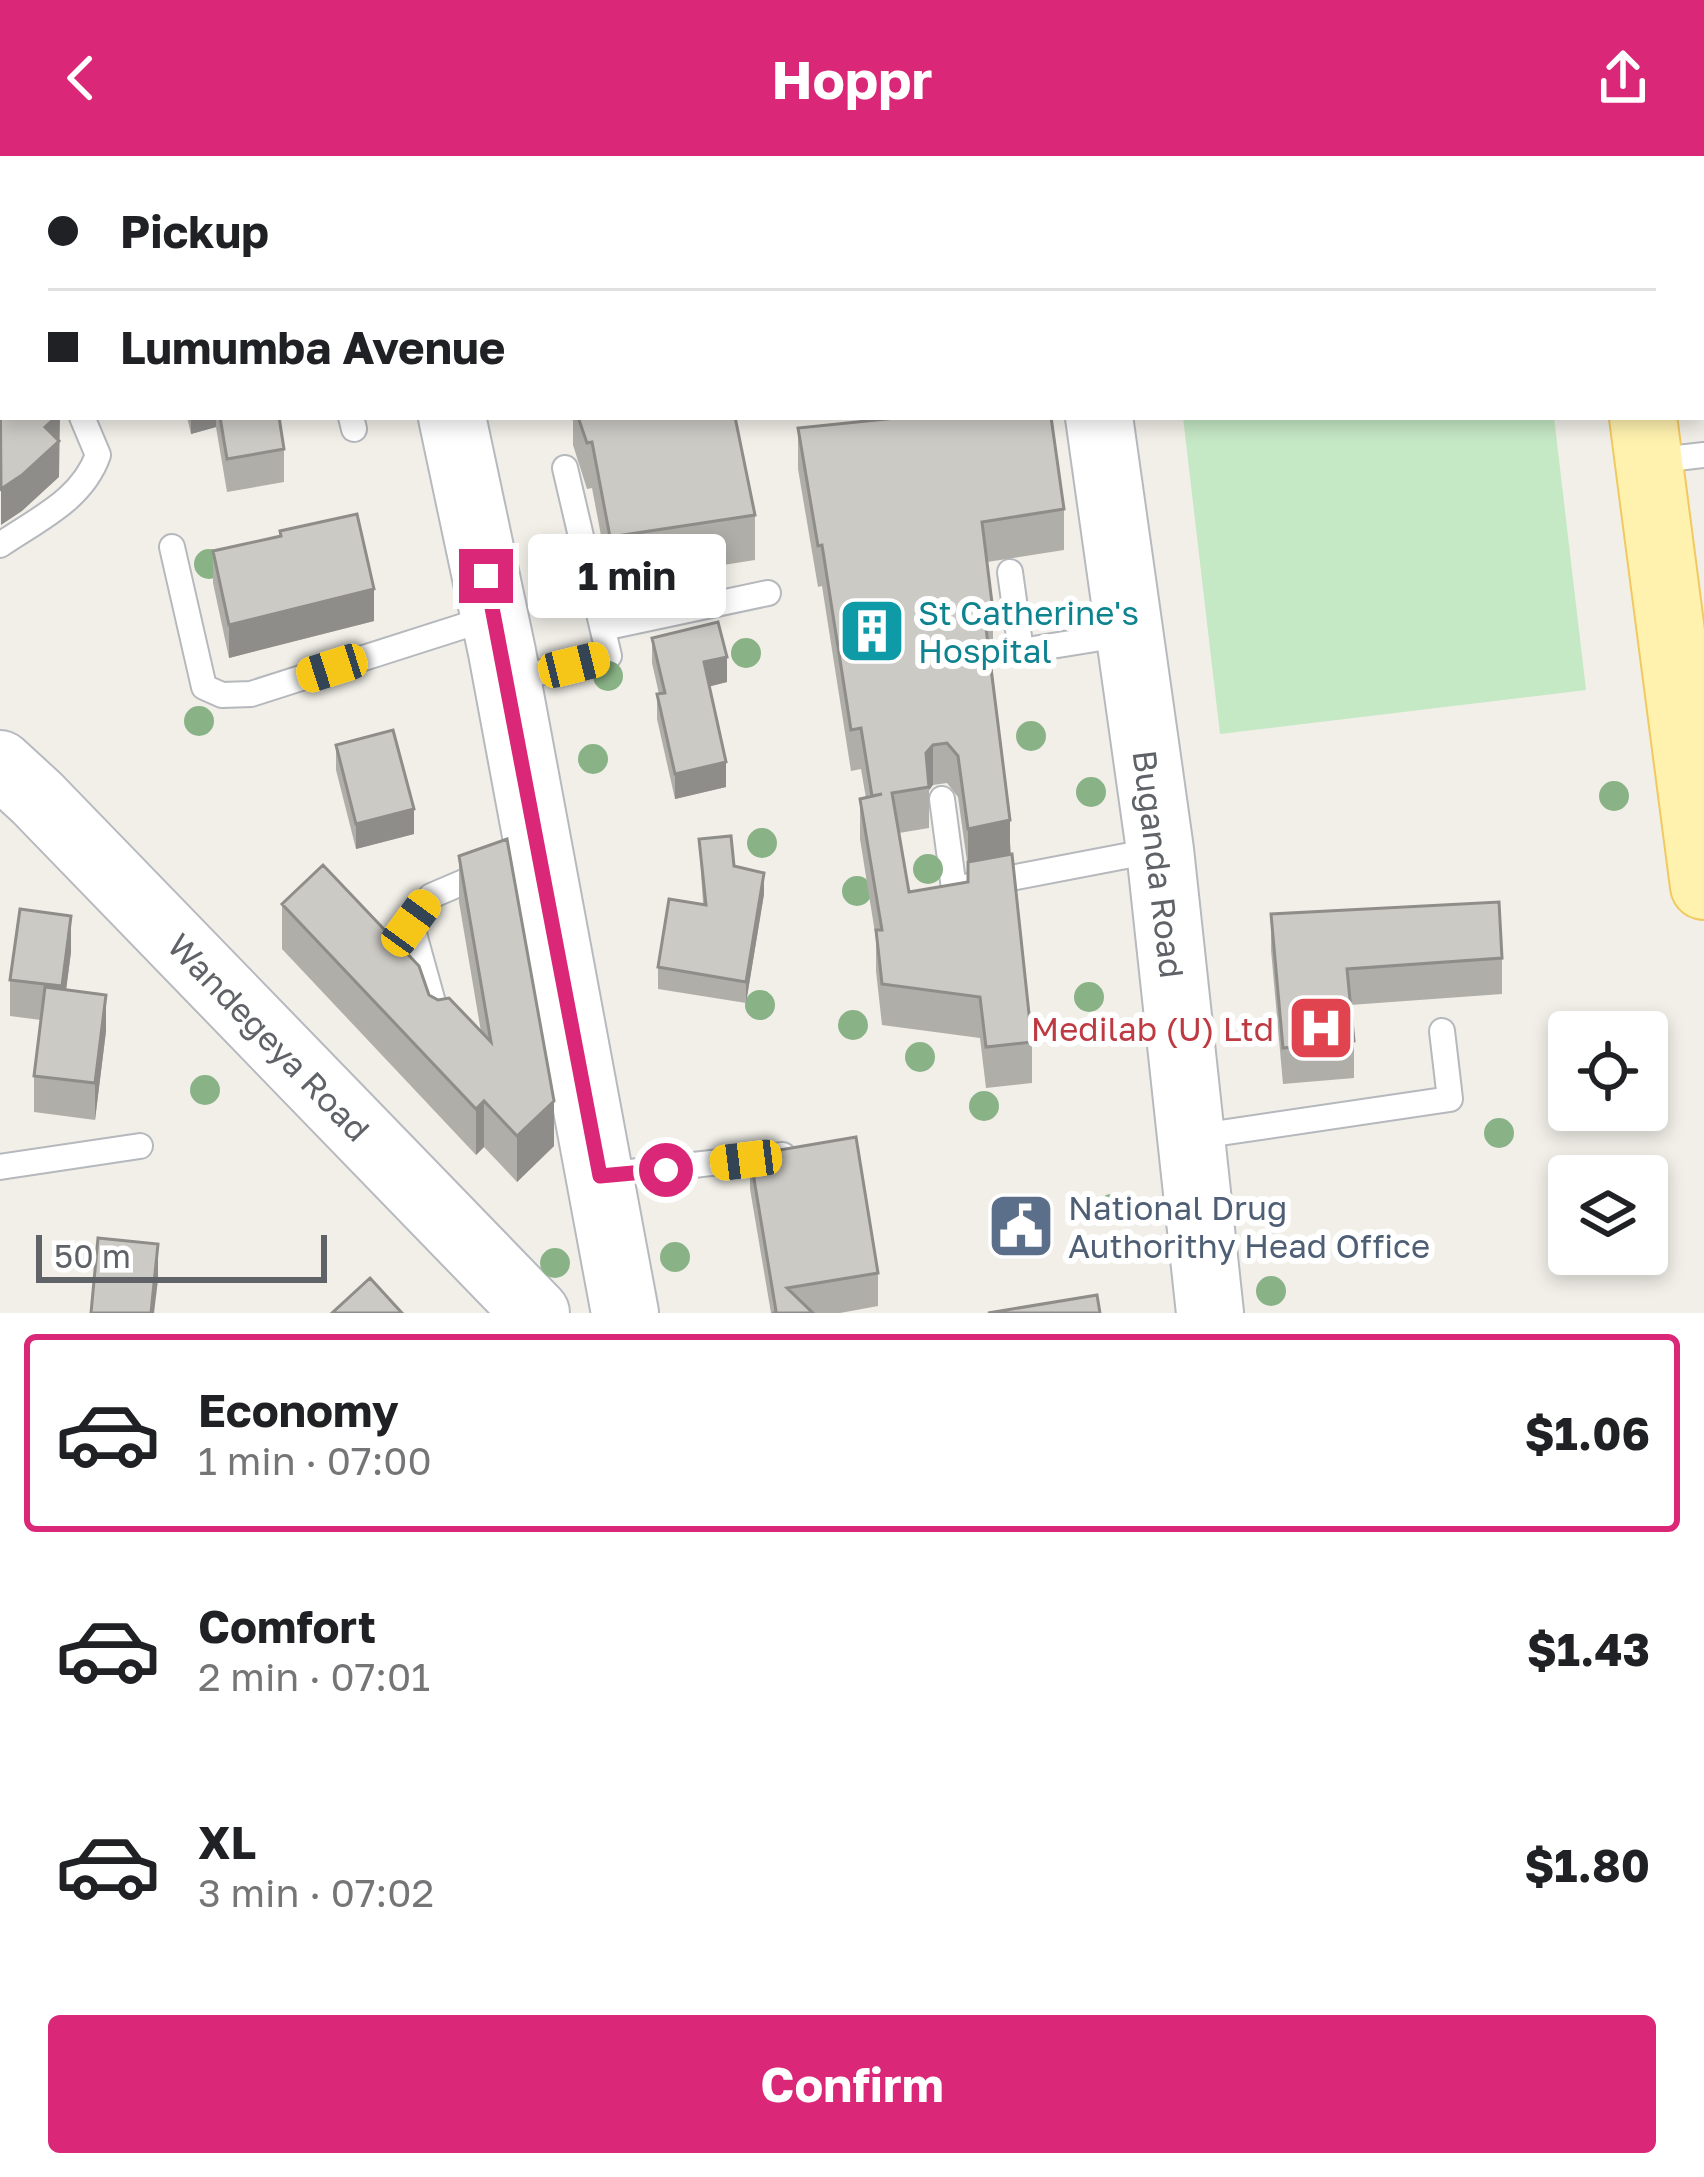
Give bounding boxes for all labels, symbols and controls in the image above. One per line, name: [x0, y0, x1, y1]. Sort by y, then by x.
icon: back: [48, 45, 114, 111]
icon: share: [1590, 45, 1656, 111]
text: Hoppr: [772, 46, 932, 111]
text: Pickup: [120, 204, 269, 258]
text: Lumumba Avenue: [120, 320, 505, 374]
callout: 1 min: [528, 534, 726, 618]
route end: [459, 549, 513, 603]
text: 1 min: [578, 552, 676, 599]
place label: St Catherine's Hospital: [918, 593, 1139, 670]
building icon: St Catherine's Hospital: [837, 596, 907, 666]
car: [535, 639, 613, 691]
car: [292, 640, 372, 696]
street label: Buganda Road: [1126, 748, 1192, 980]
car: [375, 883, 447, 963]
street label: Wandegeya Road: [160, 925, 378, 1149]
hospital icon: Medilab (U) Ltd: [1286, 993, 1356, 1063]
place label: Medilab (U) Ltd: [1031, 1009, 1274, 1048]
map controls: [1548, 1011, 1668, 1275]
button: locate: [1548, 1011, 1668, 1131]
car: [708, 1138, 784, 1182]
route start: [639, 1143, 693, 1197]
button: layers: [1548, 1155, 1668, 1275]
place label: National Drug Authorithy Head Office: [1068, 1188, 1430, 1265]
public building icon: National Drug Authorithy Head Office: [986, 1191, 1056, 1261]
scale bar: [36, 1229, 327, 1282]
text: 50 m: [54, 1236, 131, 1275]
icon: car: [54, 1379, 162, 1487]
text: Economy: [198, 1383, 399, 1437]
text: $1.06: [1524, 1406, 1650, 1460]
text: 1 min · 07:00: [198, 1437, 432, 1484]
icon: car: [54, 1595, 162, 1703]
text: Comfort: [198, 1599, 376, 1653]
text: $1.43: [1527, 1622, 1650, 1676]
text: 2 min · 07:01: [198, 1653, 430, 1700]
icon: car: [54, 1811, 162, 1919]
text: XL: [198, 1815, 256, 1869]
text: $1.80: [1524, 1838, 1650, 1892]
text: 3 min · 07:02: [198, 1869, 434, 1916]
button: Confirm: [48, 2015, 1656, 2153]

